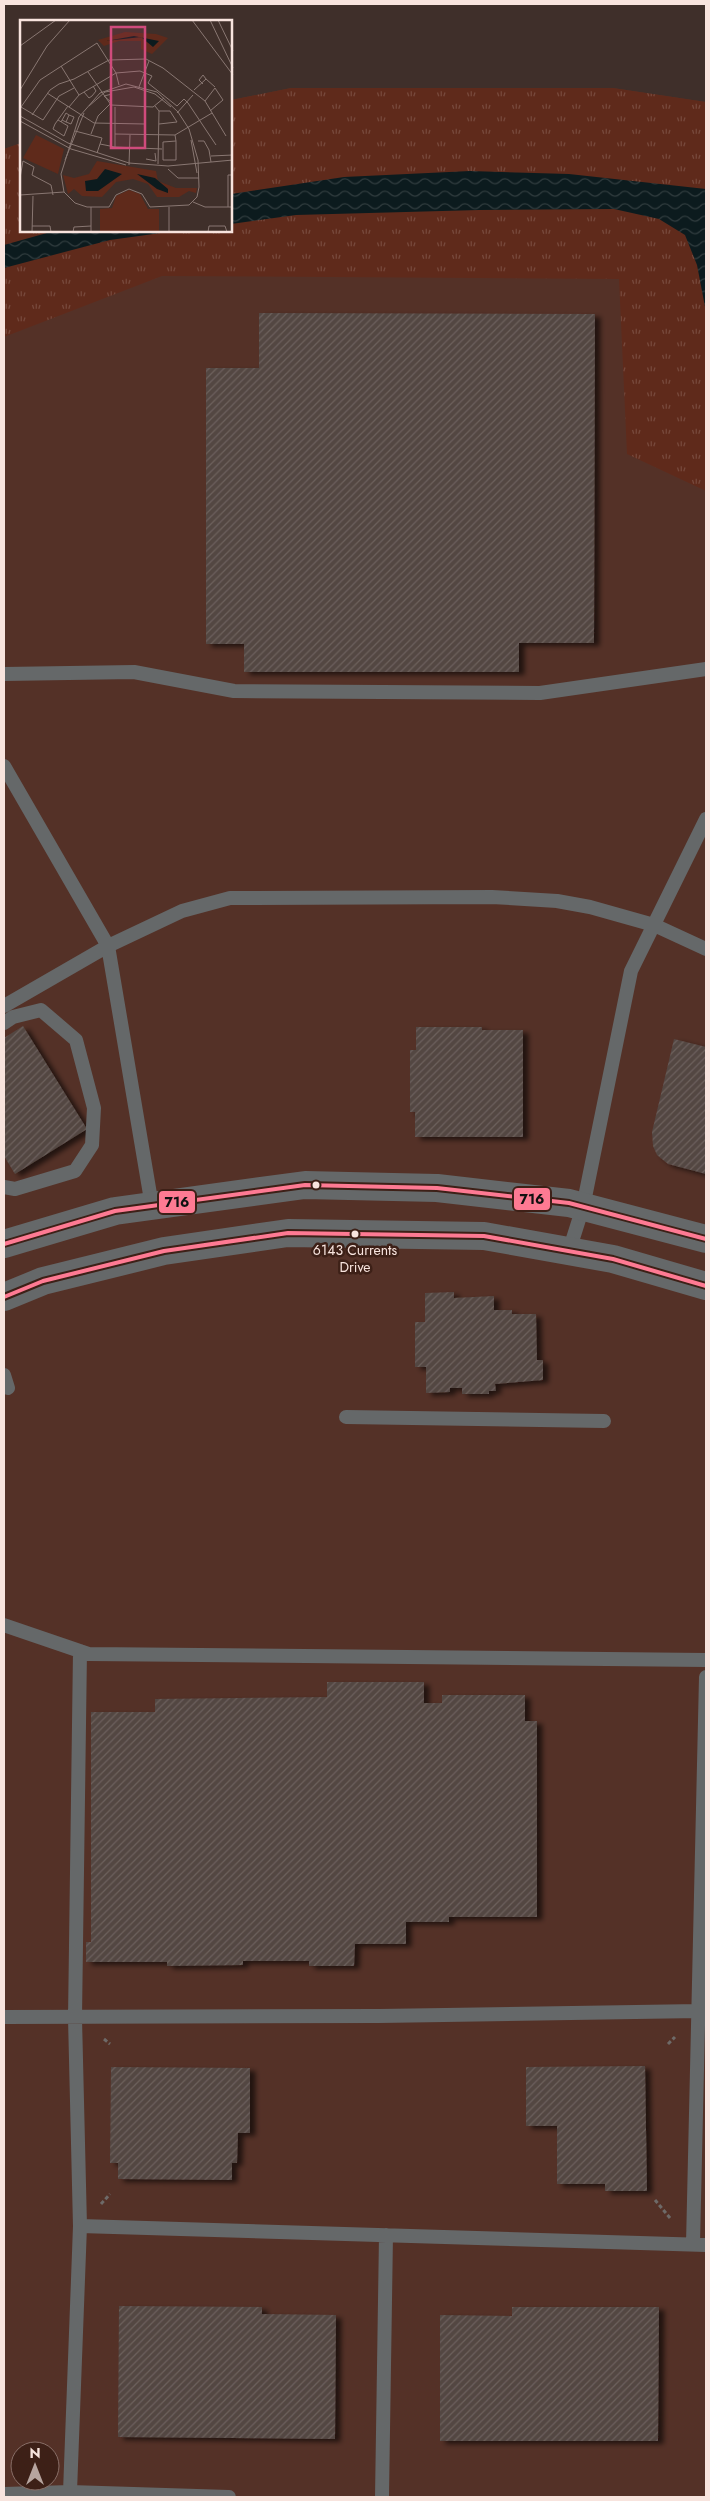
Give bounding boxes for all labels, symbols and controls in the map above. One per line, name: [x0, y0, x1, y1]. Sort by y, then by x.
inset map: [20, 20, 232, 232]
unlabelled marker: [311, 1180, 321, 1190]
line badge: 716: [513, 1187, 551, 1211]
text: 716: [520, 1189, 544, 1209]
line badge: 716: [158, 1190, 196, 1214]
text: 716: [165, 1192, 189, 1212]
marker: 6143 Currents Drive: [350, 1229, 360, 1239]
place label: 6143 Currents Drive: [313, 1240, 397, 1277]
north arrow: [10, 2441, 60, 2491]
text: N: [29, 2443, 41, 2463]

